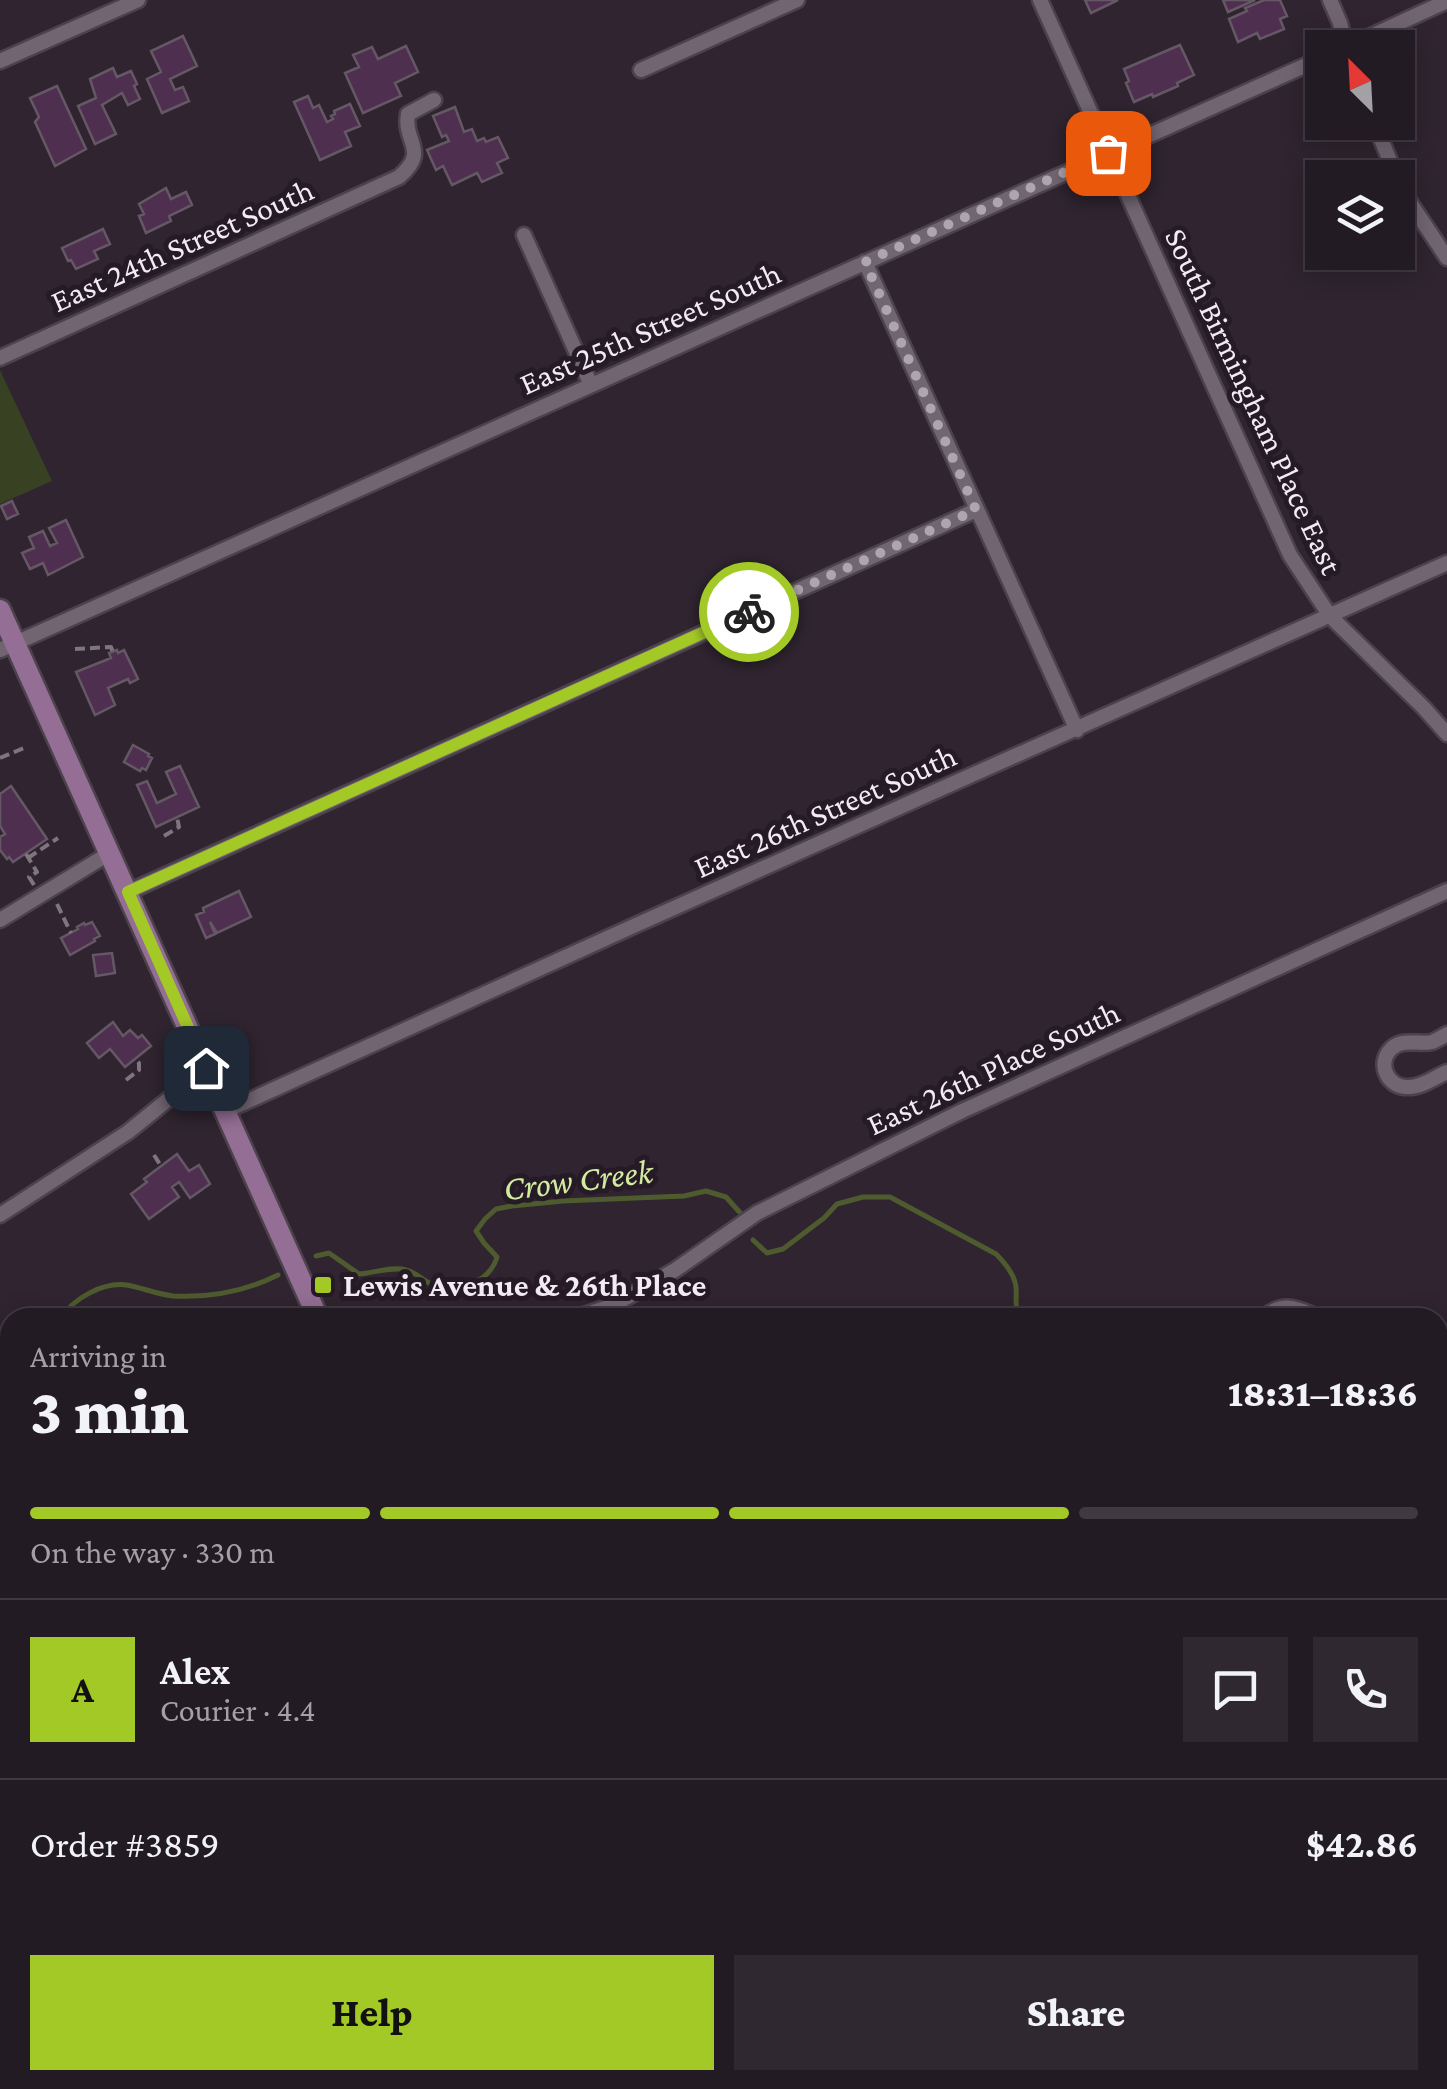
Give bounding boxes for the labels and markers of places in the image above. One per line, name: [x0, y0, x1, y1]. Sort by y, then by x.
pin: [1066, 111, 1151, 196]
pin: [164, 1026, 249, 1111]
place label: Lewis Avenue & 26th Place: [343, 1267, 706, 1303]
marker: Lewis Avenue & 26th Place: [312, 1274, 334, 1296]

